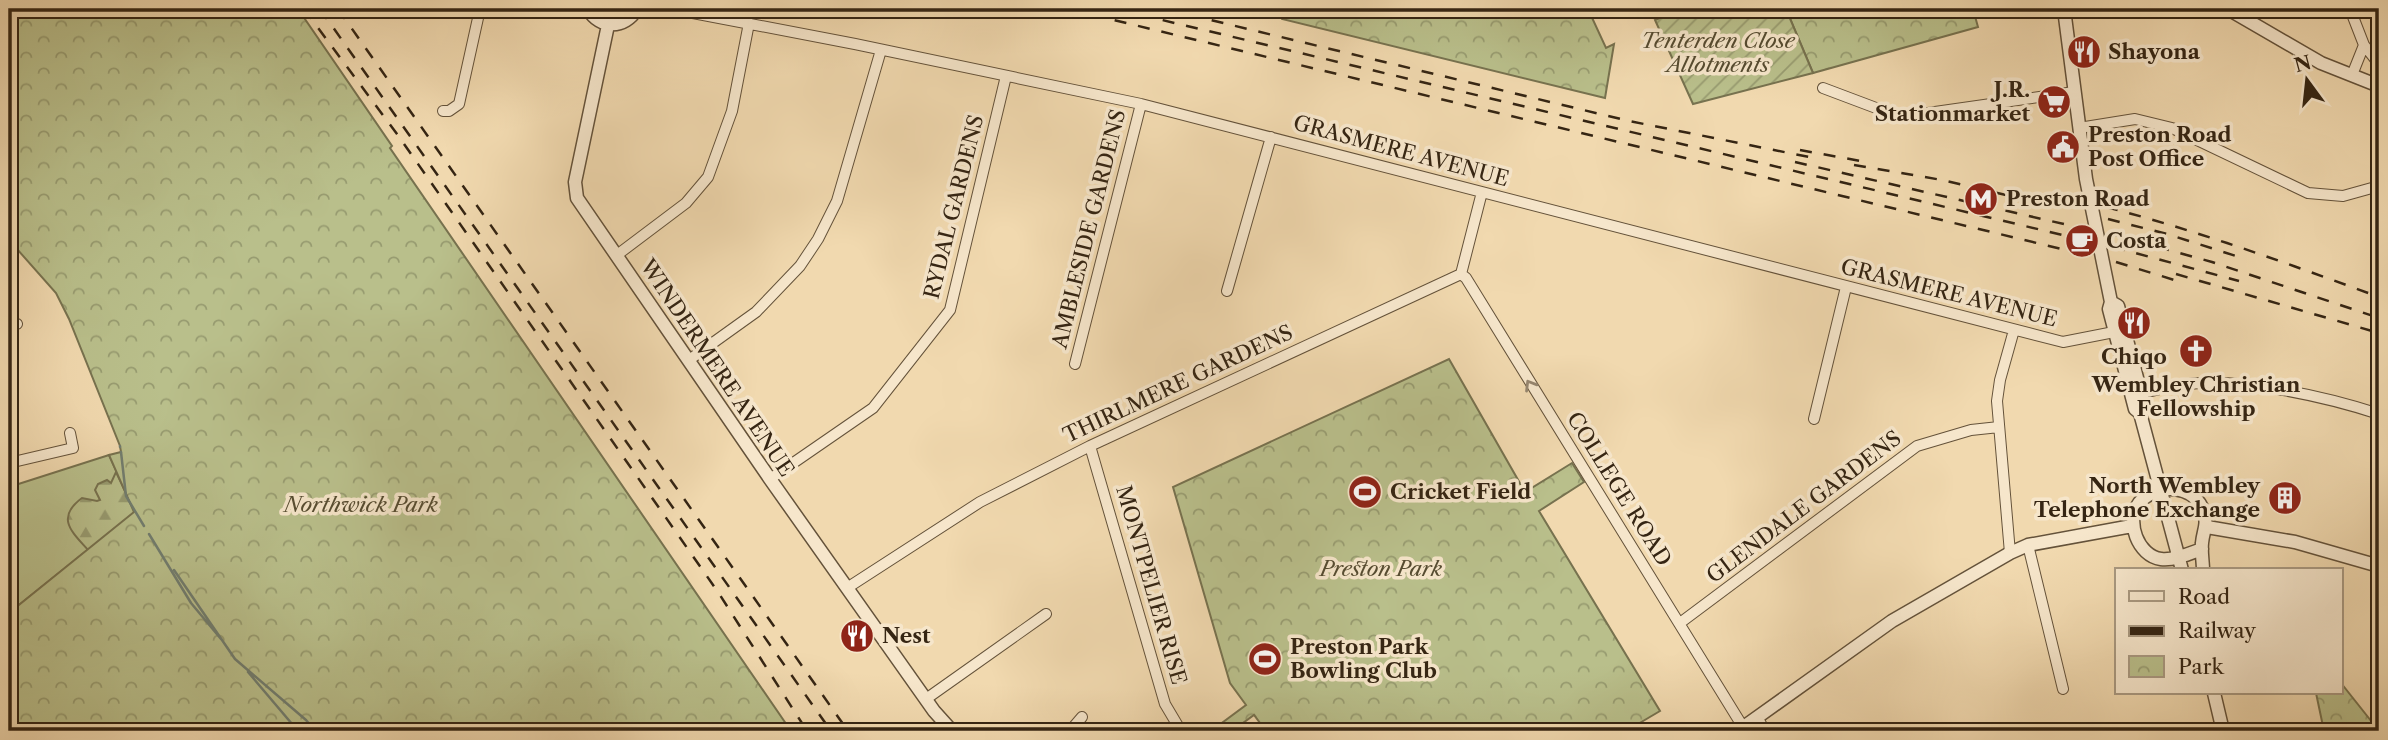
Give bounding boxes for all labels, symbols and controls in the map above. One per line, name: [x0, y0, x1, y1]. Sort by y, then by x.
park label: Tenterden Close Allotments: [1641, 28, 1796, 77]
restaurant icon: Shayona: [2065, 33, 2103, 71]
place label: Shayona: [2108, 39, 2201, 64]
north arrow: [2272, 46, 2342, 116]
text: N: [2292, 51, 2314, 77]
place label: J.R. Stationmarket: [1875, 77, 2031, 126]
supermarket icon: J.R. Stationmarket: [2035, 83, 2073, 121]
street label: AMBLESIDE GARDENS: [1046, 107, 1130, 352]
street label: GRASMERE AVENUE: [1291, 110, 1512, 191]
street label: RYDAL GARDENS: [919, 112, 988, 302]
place label: Preston Road Post Office: [2088, 122, 2232, 171]
public building icon: Preston Road Post Office: [2044, 128, 2082, 166]
metro station icon: Preston Road: [1962, 180, 2000, 218]
place label: Preston Road: [2006, 186, 2150, 211]
cafe icon: Costa: [2063, 222, 2101, 260]
place label: Costa: [2106, 228, 2167, 253]
street label: WINDERMERE AVENUE: [635, 254, 800, 481]
street label: GRASMERE AVENUE: [1838, 254, 2060, 332]
restaurant icon: Chiqo: [2115, 304, 2153, 342]
street label: THIRLMERE GARDENS: [1059, 319, 1297, 448]
church icon: Wembley Christian Fellowship: [2177, 332, 2215, 370]
place label: Chiqo: [2101, 344, 2167, 369]
place label: Wembley Christian Fellowship: [2091, 372, 2301, 421]
one-way arrow: [1526, 380, 1539, 393]
street label: COLLEGE ROAD: [1562, 407, 1677, 570]
street label: GLENDALE GARDENS: [1702, 425, 1906, 588]
sports icon: Cricket Field: [1346, 473, 1384, 511]
place label: North Wembley Telephone Exchange: [2034, 473, 2261, 522]
place label: Cricket Field: [1390, 479, 1531, 504]
building icon: North Wembley Telephone Exchange: [2266, 479, 2304, 517]
street label: MONTPELIER RISE: [1111, 482, 1192, 687]
park label: Northwick Park: [282, 492, 438, 517]
park label: Preston Park: [1318, 556, 1442, 581]
legend: [2115, 568, 2342, 694]
text: Road: [2178, 584, 2230, 609]
restaurant icon: Nest: [838, 617, 876, 655]
text: Railway: [2178, 618, 2256, 643]
place label: Nest: [882, 623, 931, 648]
place label: Preston Park Bowling Club: [1290, 634, 1437, 683]
sports icon: Preston Park Bowling Club: [1246, 640, 1284, 678]
text: Park: [2178, 654, 2224, 679]

